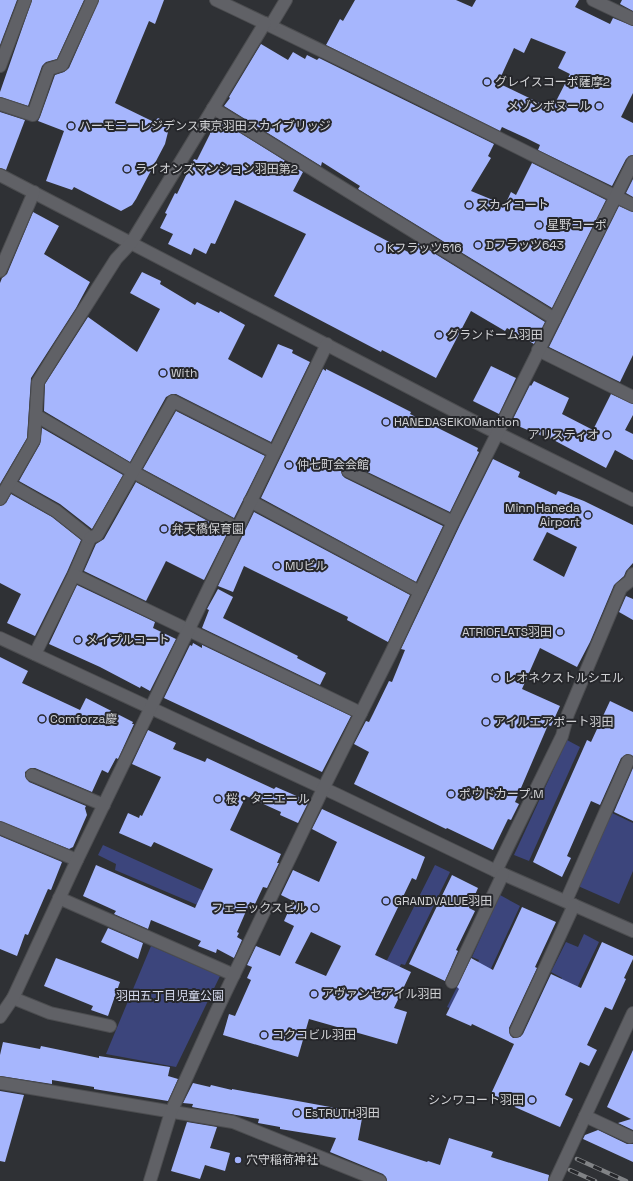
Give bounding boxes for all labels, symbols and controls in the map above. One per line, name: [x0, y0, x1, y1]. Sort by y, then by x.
place label: グレイスコーポ薩摩2: [495, 74, 610, 90]
marker: グレイスコーポ薩摩2: [482, 77, 492, 87]
place label: メゾンボヌール: [507, 98, 591, 114]
marker: メゾンボヌール: [594, 101, 604, 111]
place label: ハーモニーレジデンス東京羽田スカイブリッジ: [79, 118, 331, 134]
marker: ハーモニーレジデンス東京羽田スカイブリッジ: [66, 121, 76, 131]
place label: ライオンズマンション羽田第2: [135, 161, 298, 177]
marker: ライオンズマンション羽田第2: [122, 164, 132, 174]
place label: スカイコート: [477, 197, 549, 213]
marker: スカイコート: [464, 200, 474, 210]
place label: 星野コーポ: [547, 217, 607, 233]
marker: 星野コーポ: [534, 220, 544, 230]
place label: Dフラッツ643: [486, 237, 564, 253]
place label: Kフラッツ516: [387, 240, 462, 256]
marker: Dフラッツ643: [473, 240, 483, 250]
marker: Kフラッツ516: [374, 243, 384, 253]
place label: グランドーム羽田: [447, 327, 543, 343]
marker: グランドーム羽田: [434, 330, 444, 340]
place label: With: [171, 365, 197, 381]
marker: With: [158, 368, 168, 378]
place label: HANEDASEIKOMantion: [394, 414, 519, 430]
marker: HANEDASEIKOMantion: [381, 417, 391, 427]
place label: アリスティオ: [528, 427, 599, 443]
marker: アリスティオ: [602, 430, 612, 440]
place label: 仲七町会会館: [297, 457, 369, 473]
marker: 仲七町会会館: [284, 460, 294, 470]
place label: Minn Haneda Airport: [505, 500, 580, 530]
marker: Minn Haneda Airport: [583, 510, 593, 520]
place label: 弁天橋保育園: [172, 521, 244, 537]
marker: 弁天橋保育園: [159, 524, 169, 534]
place label: MUビル: [285, 558, 327, 574]
marker: MUビル: [272, 561, 282, 571]
place label: ATRIOFLATS羽田: [462, 624, 552, 640]
marker: ATRIOFLATS羽田: [555, 627, 565, 637]
place label: メイプルコート: [86, 632, 170, 648]
marker: メイプルコート: [73, 635, 83, 645]
place label: レオネクストルシエル: [504, 670, 624, 686]
marker: レオネクストルシエル: [491, 673, 501, 683]
place label: Comforza慶: [50, 711, 117, 727]
marker: Comforza慶: [37, 714, 47, 724]
place label: アイルエアポート羽田: [494, 714, 613, 730]
marker: アイルエアポート羽田: [481, 717, 491, 727]
place label: ポウドカープ.M: [459, 786, 544, 802]
marker: ポウドカープ.M: [446, 789, 456, 799]
place label: 桜・タニエール: [226, 791, 310, 807]
marker: 桜・タニエール: [213, 794, 223, 804]
place label: GRANDVALUE羽田: [394, 893, 492, 909]
marker: GRANDVALUE羽田: [381, 896, 391, 906]
place label: フェニックスビル: [211, 900, 307, 916]
marker: フェニックスビル: [310, 903, 320, 913]
place label: アヴァンセアイル羽田: [322, 986, 441, 1002]
park label: 羽田五丁目児童公園: [116, 988, 224, 1004]
marker: アヴァンセアイル羽田: [309, 989, 319, 999]
place label: コクコビル羽田: [272, 1027, 356, 1043]
marker: コクコビル羽田: [259, 1030, 269, 1040]
place label: シンワコート羽田: [428, 1092, 524, 1108]
marker: シンワコート羽田: [527, 1095, 537, 1105]
place label: EsTRUTH羽田: [305, 1105, 380, 1121]
marker: EsTRUTH羽田: [292, 1108, 302, 1118]
place label: 穴守稲荷神社: [246, 1152, 318, 1168]
marker: 穴守稲荷神社: [233, 1155, 243, 1165]

